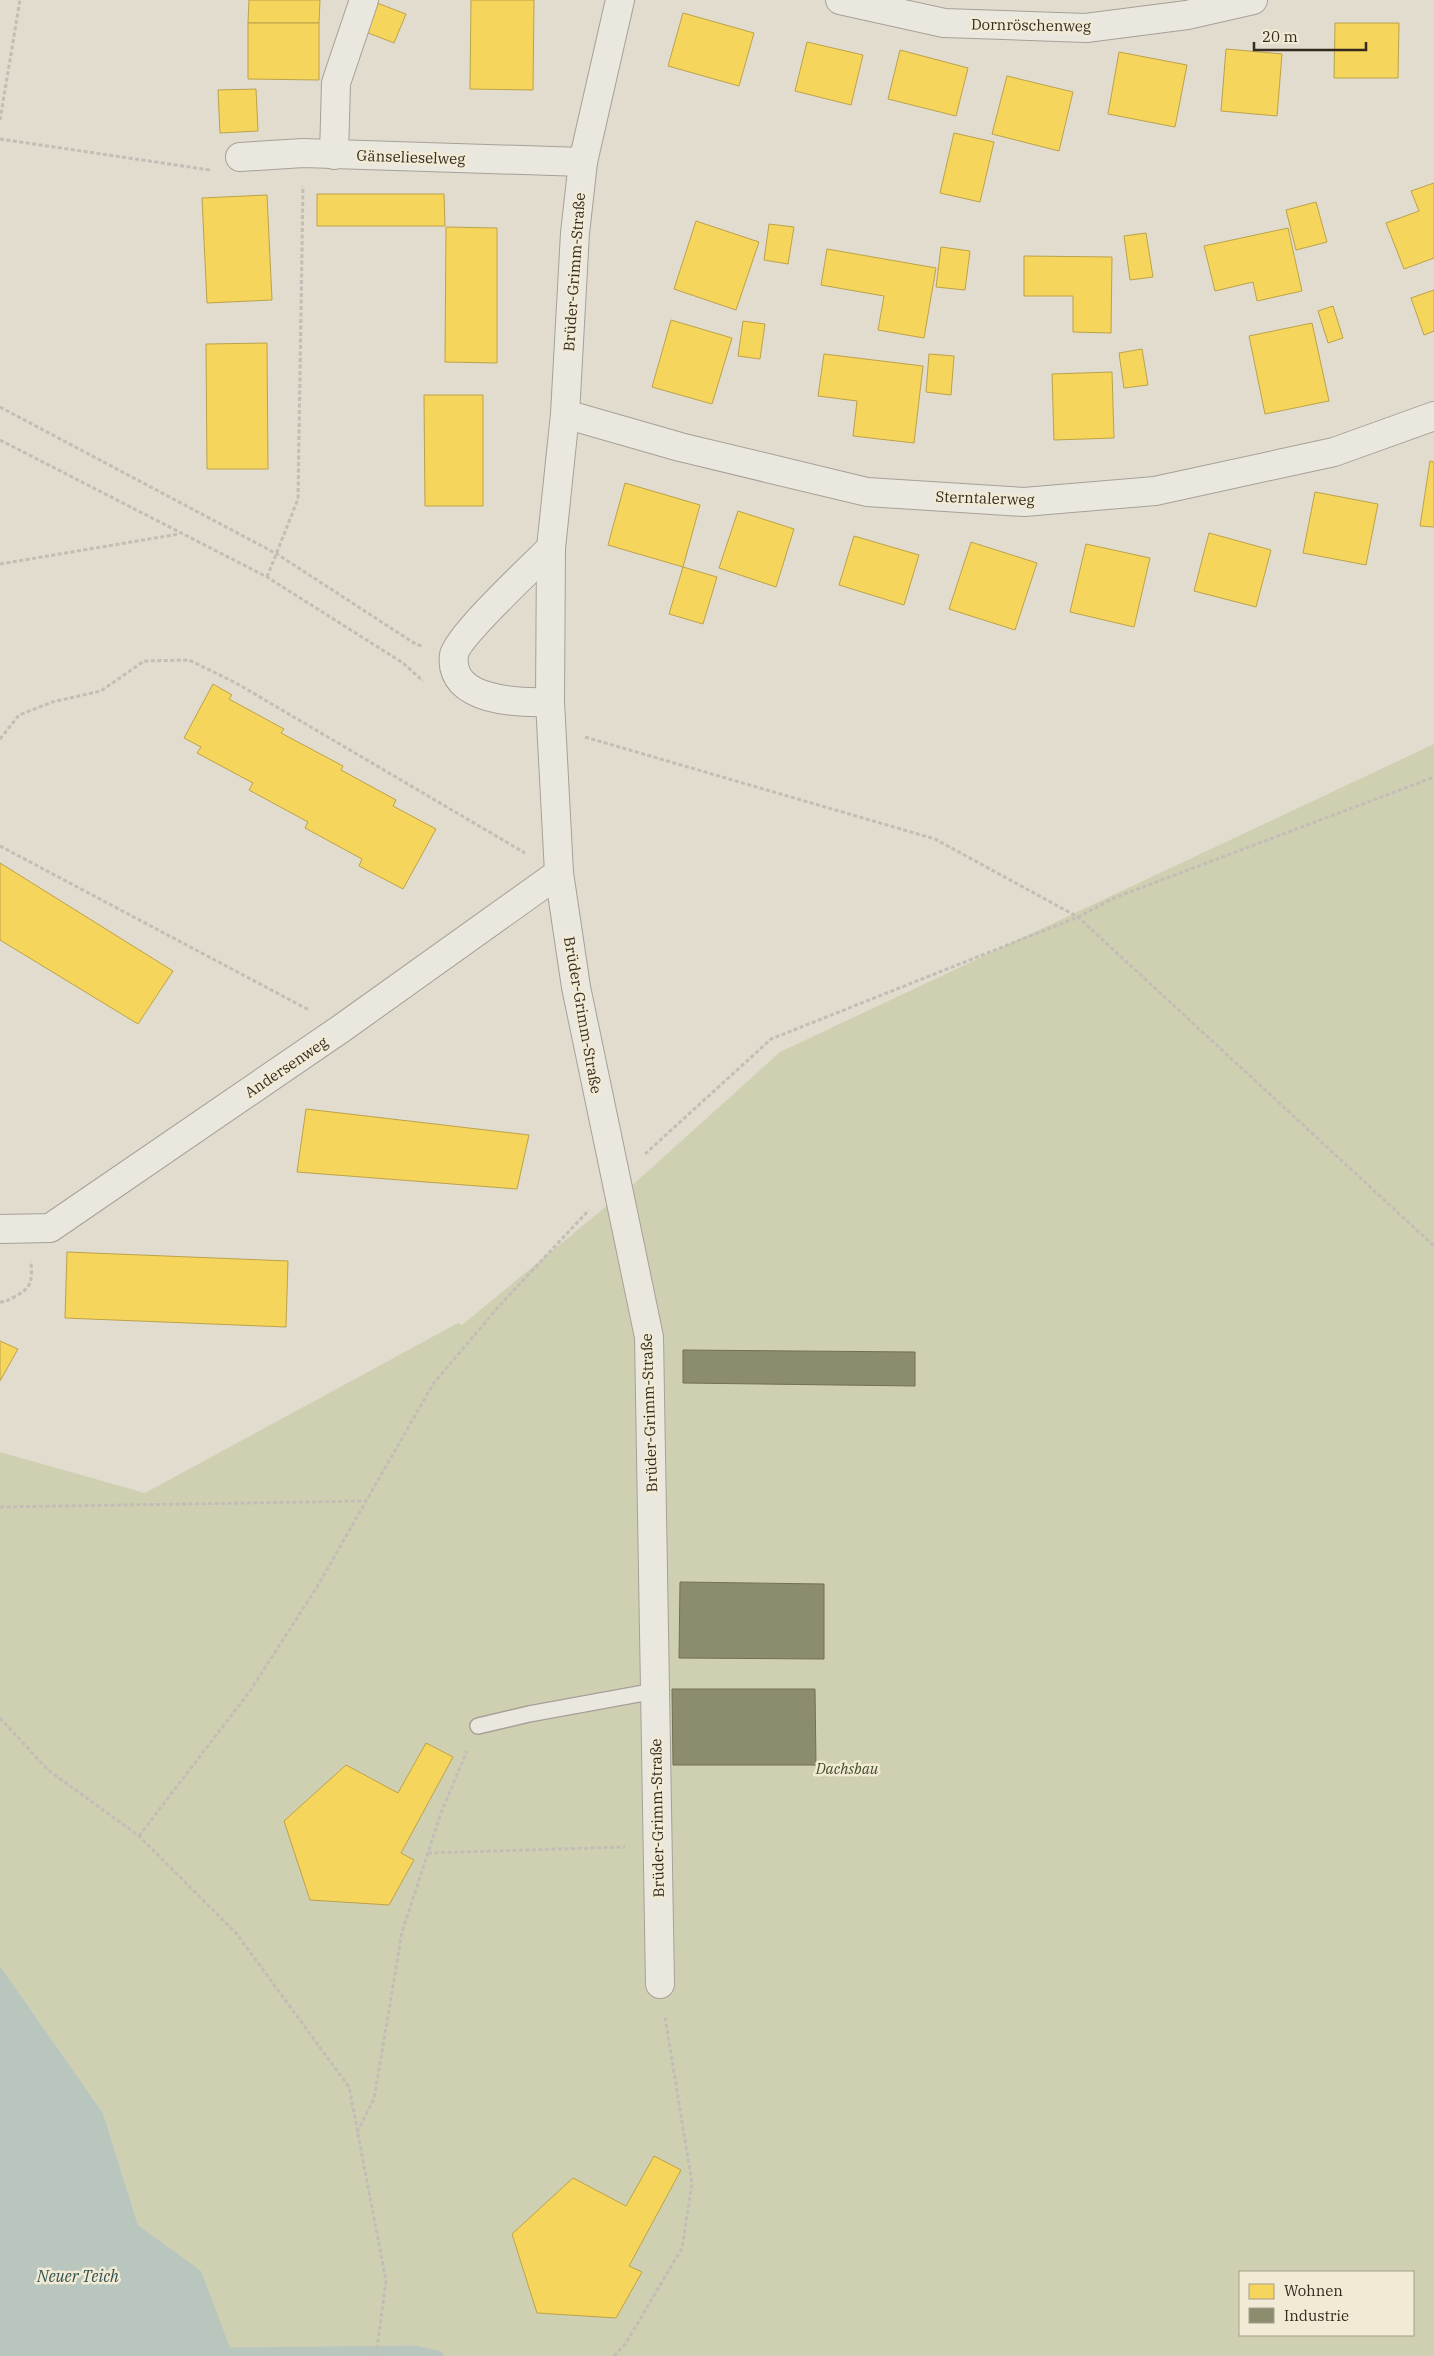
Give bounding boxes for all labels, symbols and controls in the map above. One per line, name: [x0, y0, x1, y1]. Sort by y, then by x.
street label: Dornröschenweg: [971, 14, 1091, 36]
scale bar: [1254, 20, 1366, 52]
text: 20 m: [1262, 27, 1298, 46]
street label: Gänselieselweg: [356, 146, 466, 168]
street label: Brüder-Grimm-Straße: [559, 192, 589, 352]
street label: Sterntalerweg: [935, 487, 1035, 509]
street label: Brüder-Grimm-Straße: [560, 935, 606, 1095]
street label: Andersenweg: [241, 1032, 331, 1102]
street label: Brüder-Grimm-Straße: [637, 1333, 661, 1493]
street label: Brüder-Grimm-Straße: [646, 1738, 668, 1898]
park label: Dachsbau: [815, 1759, 879, 1778]
water label: Neuer Teich: [36, 2266, 119, 2286]
legend: [1239, 2271, 1414, 2336]
text: Wohnen: [1284, 2281, 1343, 2300]
text: Industrie: [1284, 2306, 1349, 2325]

